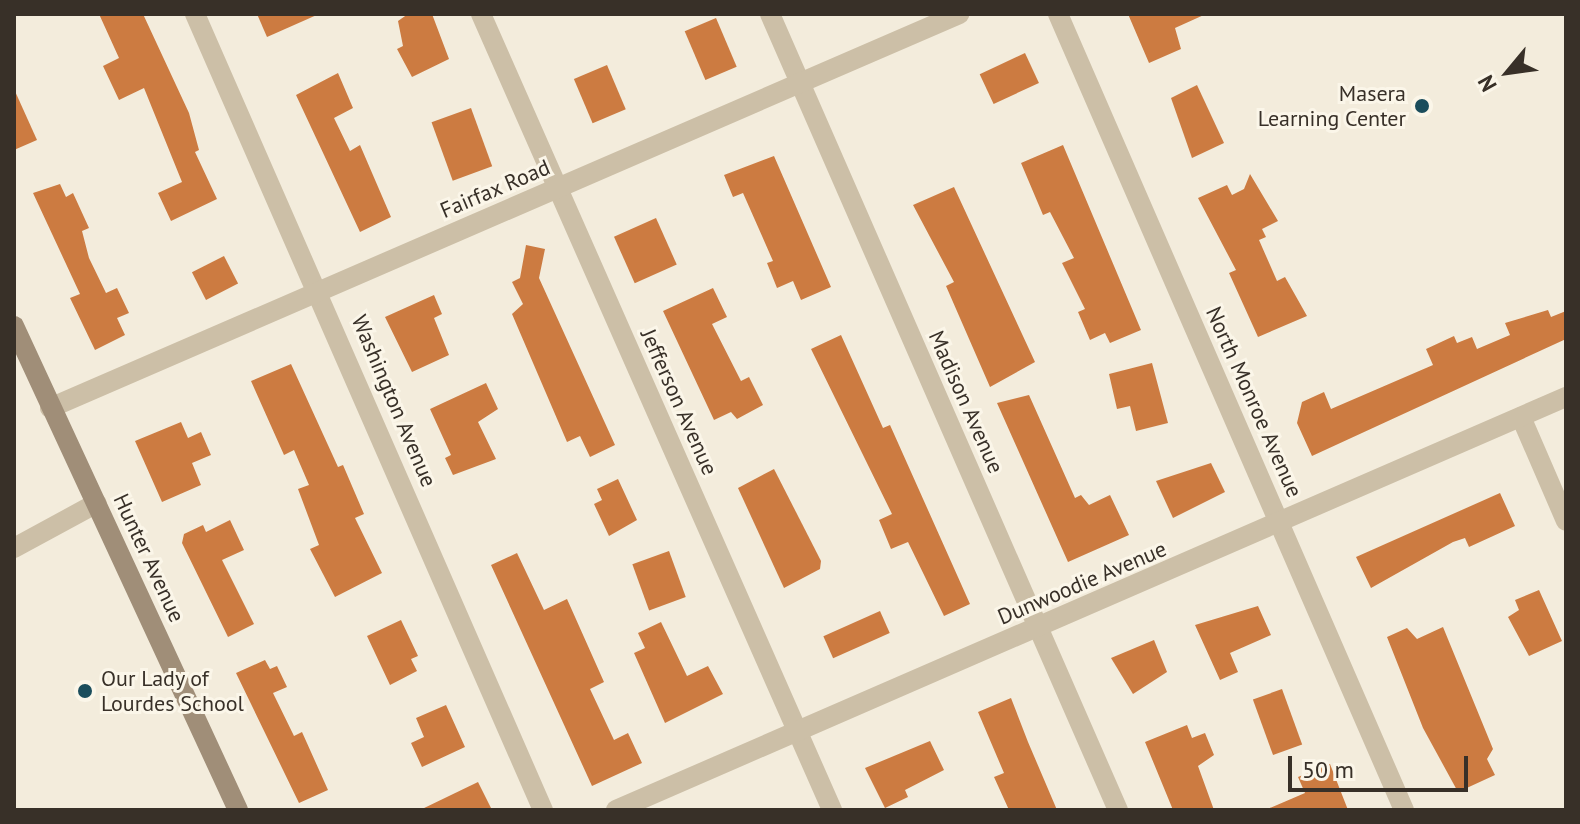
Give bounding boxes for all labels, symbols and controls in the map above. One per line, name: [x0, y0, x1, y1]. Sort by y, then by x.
north arrow: [1468, 32, 1548, 112]
text: N: [1471, 71, 1503, 97]
place label: Masera Learning Center: [1258, 80, 1406, 132]
marker: Masera Learning Center: [1413, 97, 1431, 115]
street label: Fairfax Road: [436, 154, 554, 224]
street label: North Monroe Avenue: [1200, 302, 1308, 502]
street label: Washington Avenue: [346, 311, 442, 491]
street label: Jefferson Avenue: [635, 325, 723, 479]
street label: Madison Avenue: [923, 326, 1009, 478]
street label: Hunter Avenue: [108, 489, 190, 627]
street label: Dunwoodie Avenue: [993, 535, 1171, 631]
place label: Our Lady of Lourdes School: [101, 665, 244, 716]
marker: Our Lady of Lourdes School: [76, 682, 94, 700]
scale bar: [1292, 740, 1472, 790]
text: 50 m: [1302, 754, 1354, 785]

